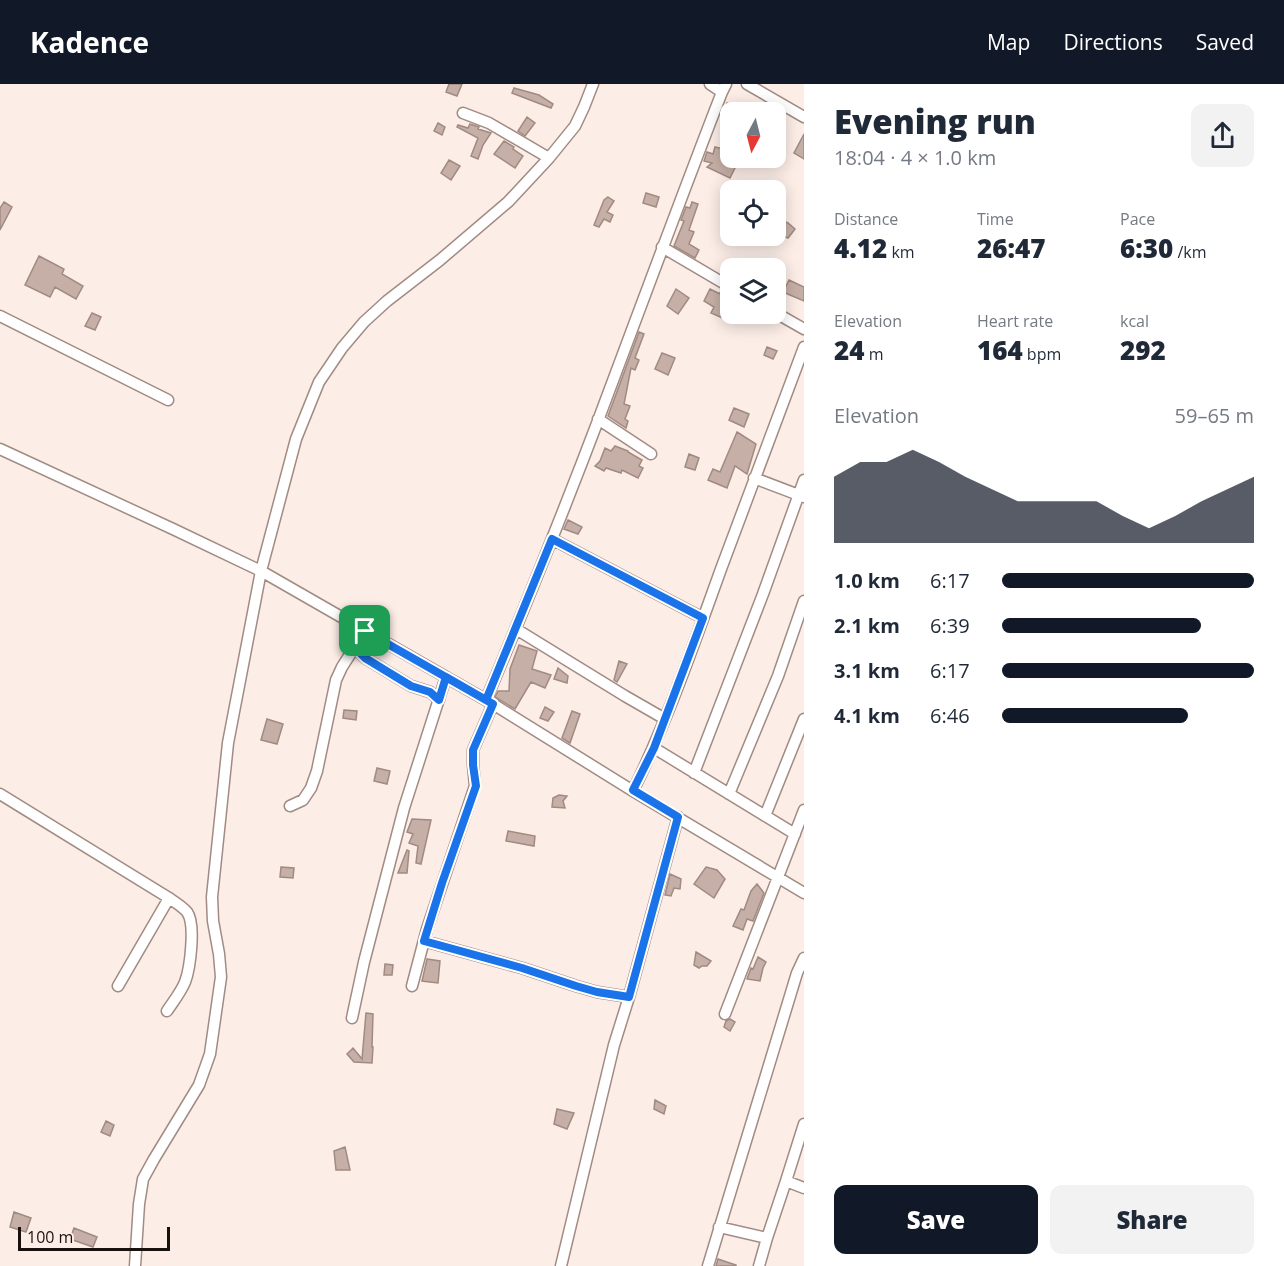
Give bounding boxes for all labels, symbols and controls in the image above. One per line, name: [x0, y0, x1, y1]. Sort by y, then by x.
text: Kadence: [30, 23, 149, 61]
text: Map: [987, 28, 1030, 56]
text: Directions: [1063, 28, 1163, 56]
text: Saved: [1196, 28, 1254, 56]
text: Evening run: [834, 99, 1036, 144]
north arrow: [720, 102, 786, 168]
map controls: [720, 102, 786, 324]
button: share: [1191, 104, 1254, 167]
text: 18:04 · 4 × 1.0 km: [834, 144, 996, 171]
button: locate: [720, 180, 786, 246]
text: Distance: [834, 208, 898, 230]
text: Time: [977, 208, 1014, 230]
text: Pace: [1120, 208, 1155, 230]
text: 4.12: [834, 230, 887, 266]
text: 26:47: [977, 230, 1045, 266]
text: 6:30: [1120, 230, 1173, 266]
text: km: [887, 241, 915, 263]
text: /km: [1173, 241, 1206, 263]
button: layers: [720, 258, 786, 324]
text: Elevation: [834, 310, 902, 332]
text: Heart rate: [977, 310, 1053, 332]
text: kcal: [1120, 310, 1149, 332]
text: 24: [834, 332, 864, 368]
text: 164: [977, 332, 1023, 368]
text: 292: [1120, 332, 1166, 368]
text: m: [864, 343, 883, 365]
text: bpm: [1023, 343, 1061, 365]
text: Elevation: [834, 402, 919, 429]
text: 59–65 m: [1175, 402, 1254, 429]
text: 1.0 km: [834, 567, 900, 594]
text: 6:17: [930, 567, 970, 594]
pin: [339, 605, 390, 656]
text: 2.1 km: [834, 612, 900, 639]
text: 6:39: [930, 612, 970, 639]
icon: arrive: [348, 614, 381, 647]
text: 3.1 km: [834, 657, 900, 684]
text: 6:17: [930, 657, 970, 684]
text: 4.1 km: [834, 702, 900, 729]
text: 6:46: [930, 702, 970, 729]
button: Save: [834, 1185, 1038, 1254]
button: Share: [1050, 1185, 1254, 1254]
scale bar: [18, 1224, 170, 1252]
text: 100 m: [27, 1226, 73, 1248]

